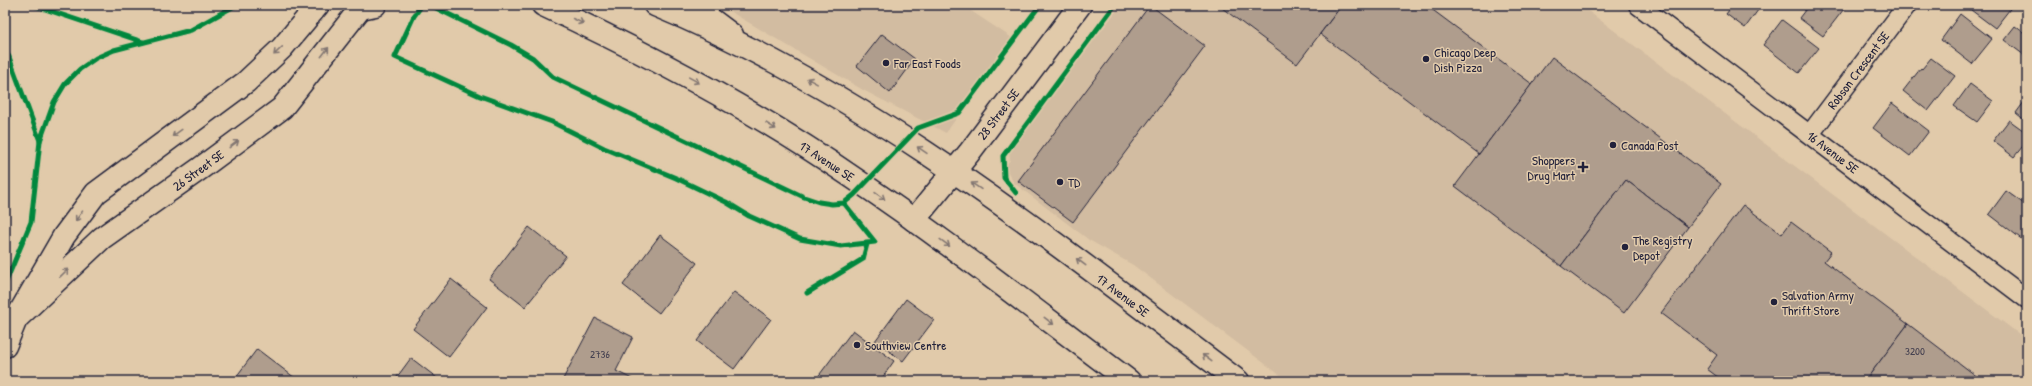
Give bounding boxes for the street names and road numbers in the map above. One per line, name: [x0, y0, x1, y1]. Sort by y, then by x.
street label: Robson Crescent SE: [1823, 27, 1893, 113]
street label: 28 Street SE: [973, 85, 1023, 143]
street label: 16 Avenue SE: [1803, 127, 1863, 178]
street label: 17 Avenue SE: [796, 137, 858, 186]
street label: 26 Street SE: [169, 145, 227, 195]
street label: 17 Avenue SE: [1093, 269, 1153, 321]

